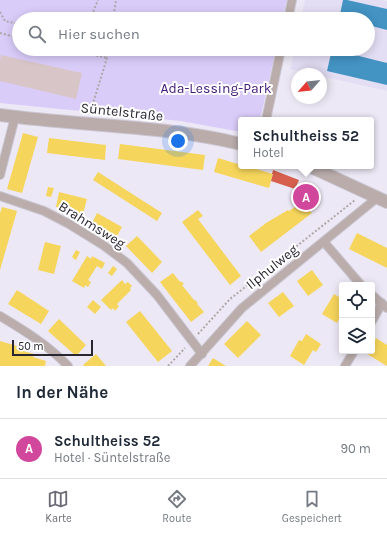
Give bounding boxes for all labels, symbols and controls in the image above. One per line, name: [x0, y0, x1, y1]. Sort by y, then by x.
search box: [12, 12, 375, 56]
icon: search: [26, 23, 48, 45]
text: Hier suchen: [58, 25, 140, 43]
north arrow: [291, 68, 327, 104]
park label: Ada-Lessing-Park: [160, 80, 272, 97]
street label: Süntelstraße: [80, 99, 164, 125]
popup: [238, 117, 374, 169]
text: Schultheiss 52: [253, 127, 359, 145]
your location: [168, 131, 188, 151]
text: Hotel: [253, 145, 284, 160]
pin: A: [293, 182, 319, 212]
street label: Brahmsweg: [55, 198, 129, 252]
street label: Ilphulweg: [243, 241, 302, 293]
map controls: [339, 282, 375, 354]
button: locate: [339, 282, 375, 318]
button: layers: [339, 318, 375, 354]
scale bar: [12, 338, 93, 357]
text: 50 m: [18, 340, 44, 353]
text: In der Nähe: [16, 382, 108, 402]
text: Schultheiss 52: [54, 432, 160, 450]
text: A: [25, 441, 33, 456]
text: 90 m: [340, 441, 371, 456]
text: Hotel · Süntelstraße: [54, 450, 171, 465]
tab: Karte: [45, 488, 72, 525]
tab: Route: [162, 488, 191, 525]
tab: Gespeichert: [282, 488, 342, 525]

